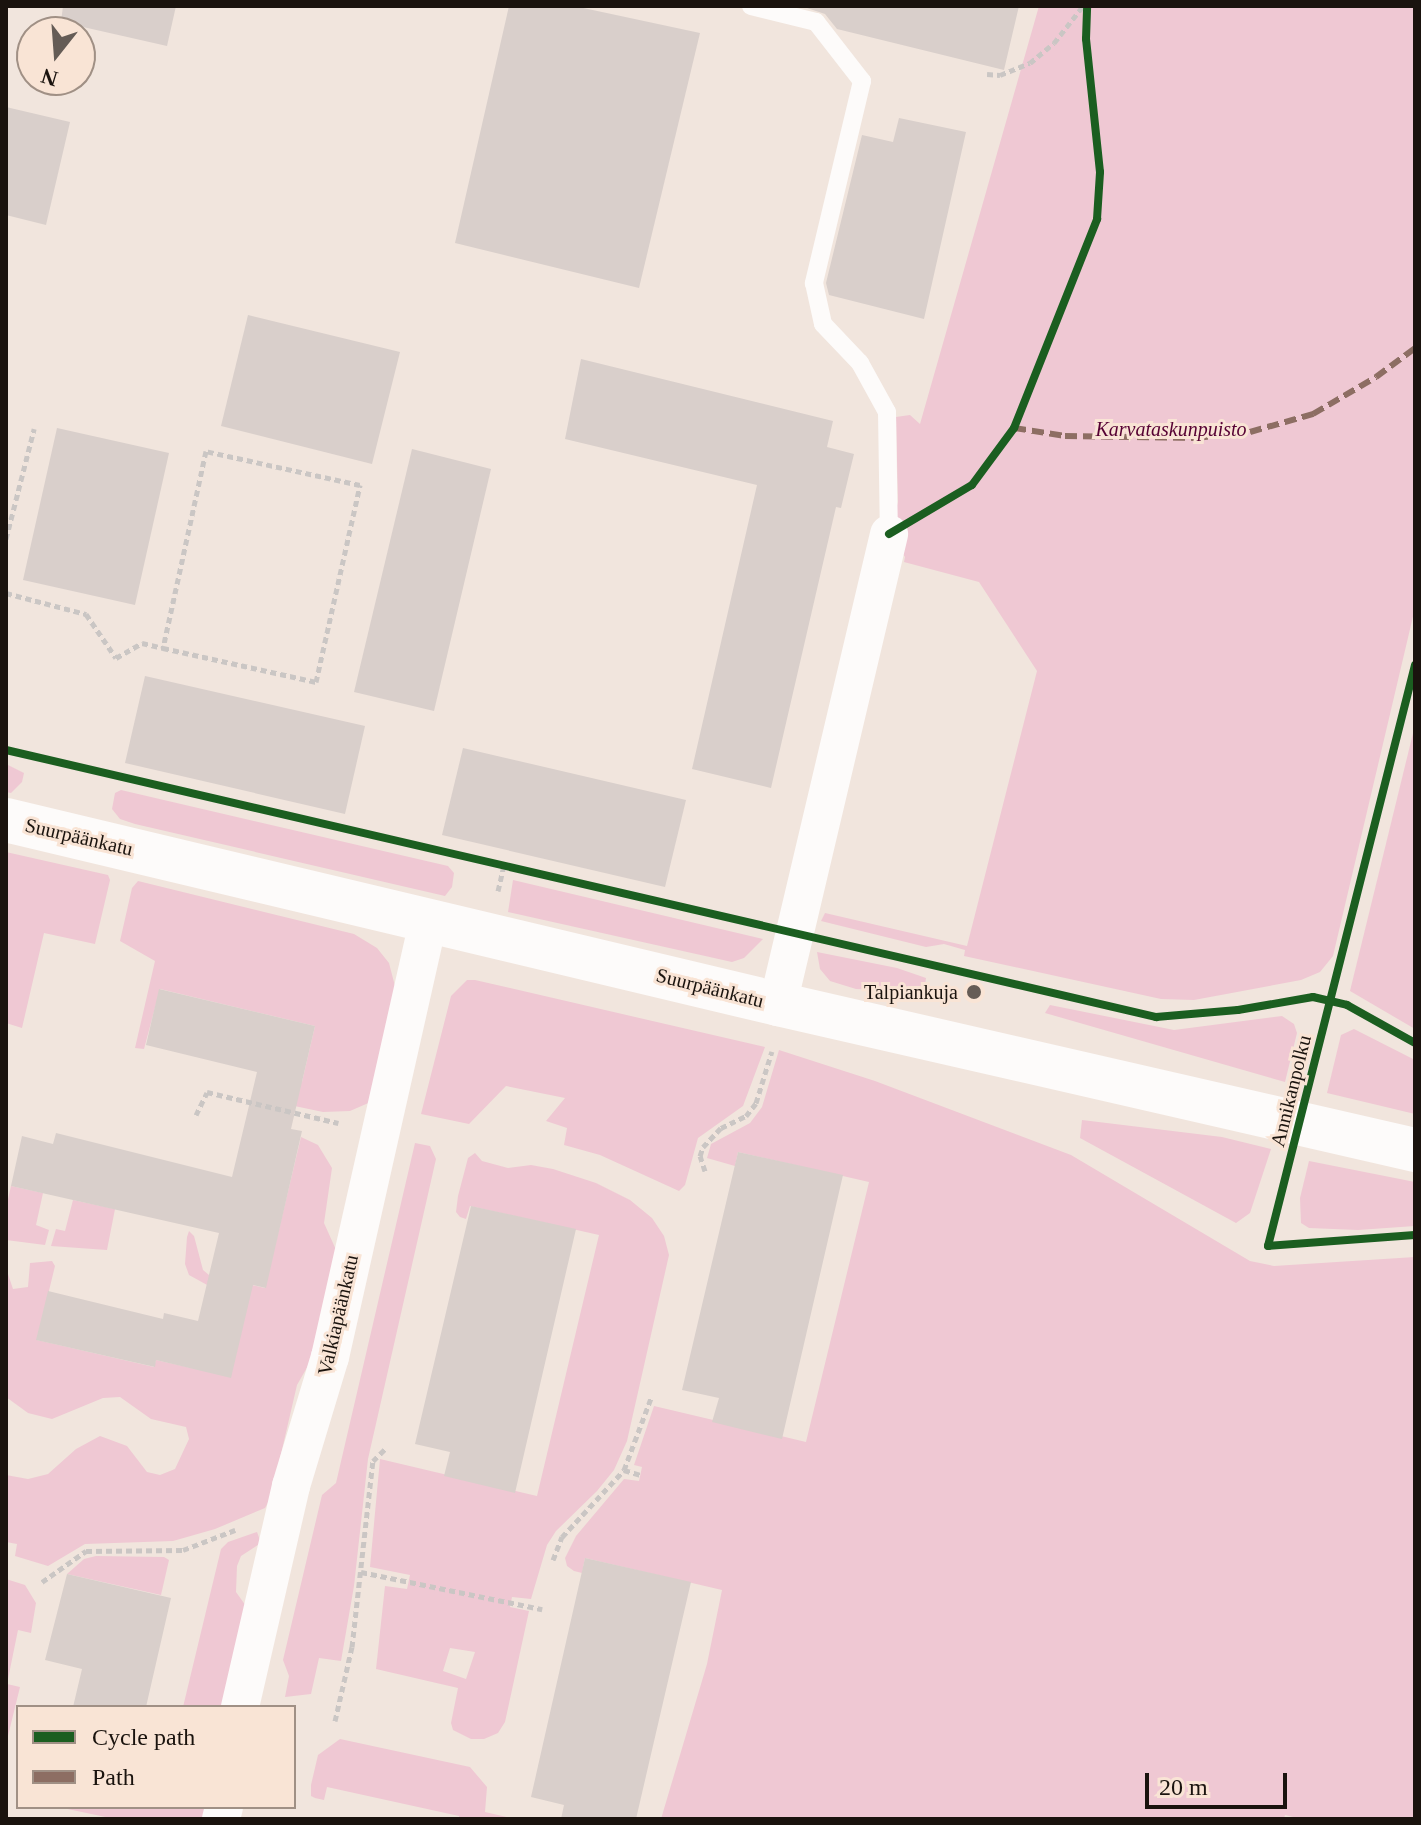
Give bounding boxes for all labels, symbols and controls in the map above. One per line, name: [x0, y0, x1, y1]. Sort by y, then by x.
north arrow: [16, 16, 96, 96]
text: N: [38, 63, 61, 92]
park label: Karvataskunpuisto: [1095, 417, 1247, 441]
street label: Suurpäänkatu: [23, 813, 135, 861]
street label: Suurpäänkatu: [654, 963, 766, 1013]
place label: Talpiankuja: [864, 980, 958, 1004]
marker: Talpiankuja: [965, 983, 983, 1001]
street label: Annikanpolku: [1266, 1033, 1316, 1149]
street label: Valkiapäänkatu: [312, 1252, 364, 1378]
legend: [16, 1705, 296, 1809]
text: Cycle path: [92, 1724, 195, 1750]
scale bar: [1149, 1757, 1291, 1807]
text: Path: [92, 1764, 135, 1790]
text: 20 m: [1159, 1774, 1208, 1800]

